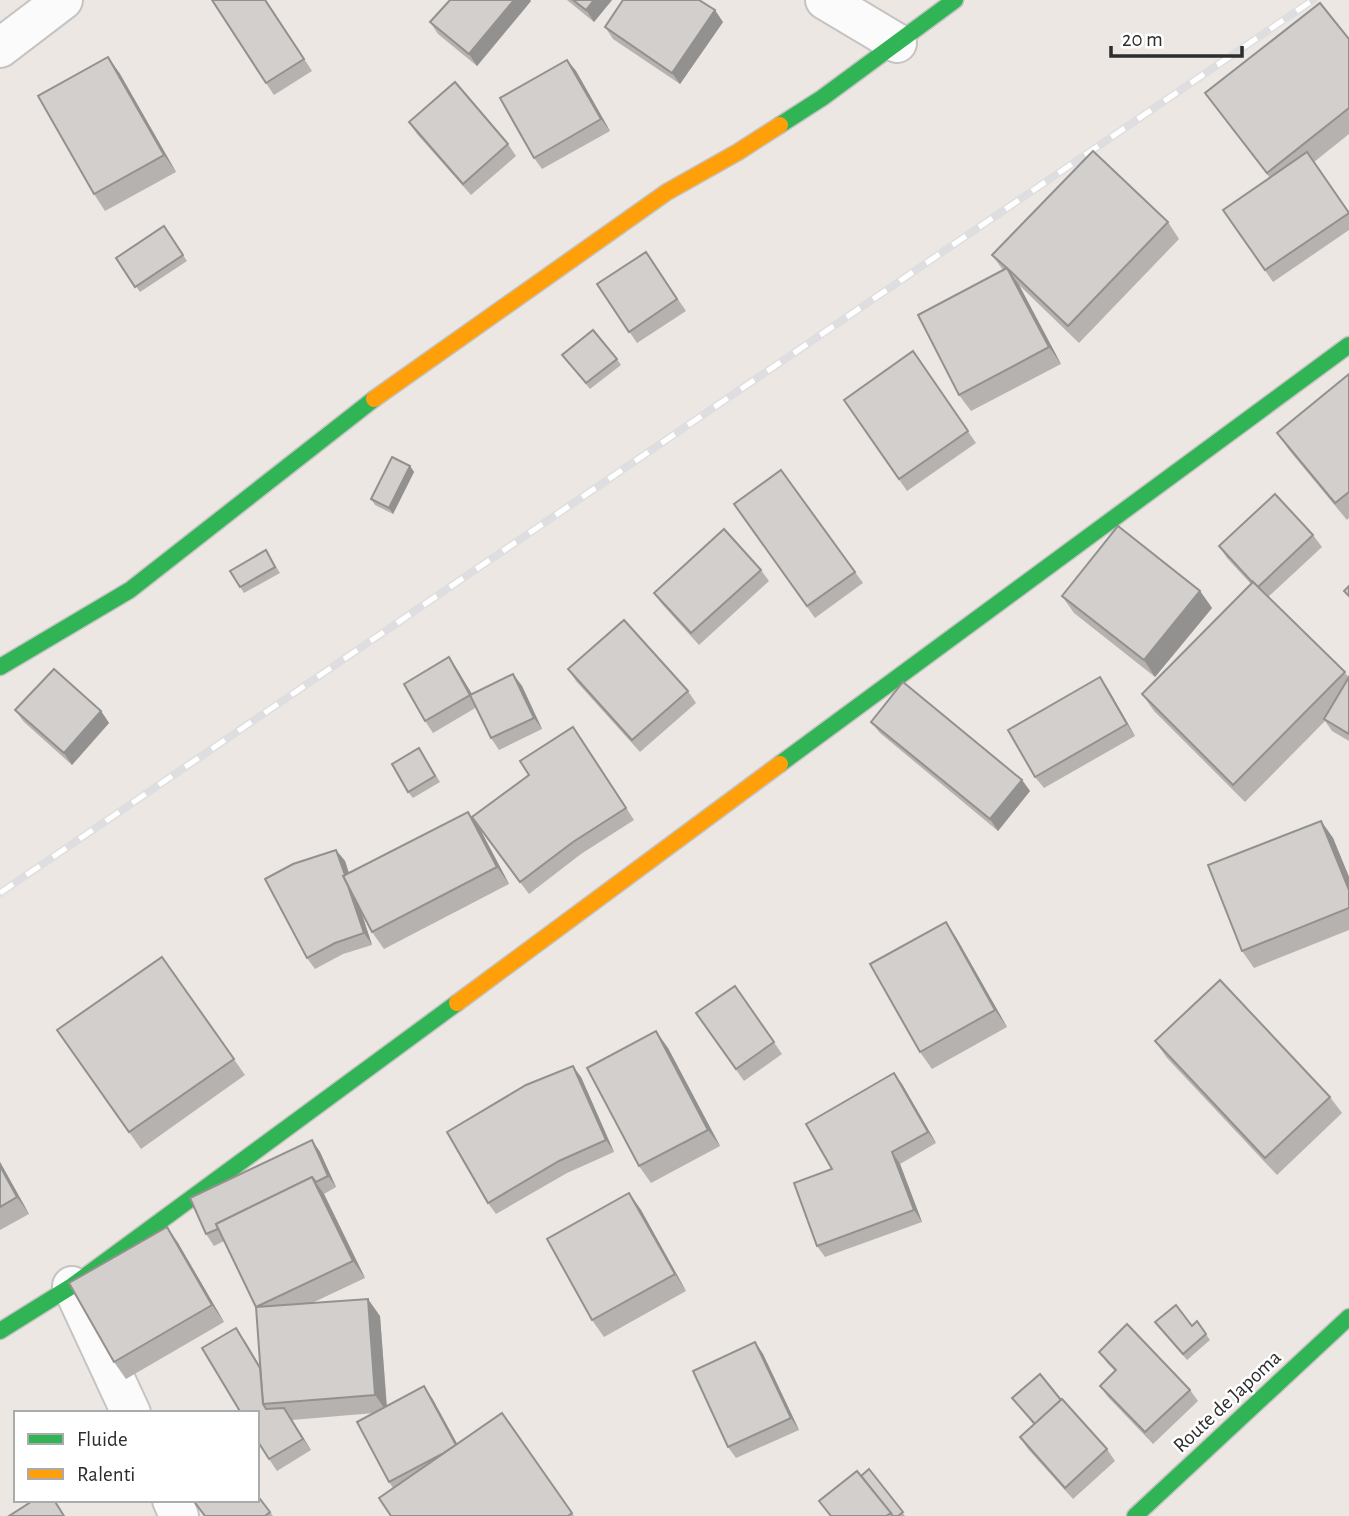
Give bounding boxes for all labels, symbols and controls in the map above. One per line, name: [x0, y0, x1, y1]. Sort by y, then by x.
scale bar: [1111, 14, 1242, 58]
text: 20 m: [1122, 29, 1163, 50]
street label: Route de Japoma: [1169, 1346, 1285, 1456]
legend: [14, 1411, 259, 1502]
text: Fluide: [77, 1429, 128, 1450]
text: Ralenti: [77, 1464, 135, 1485]

